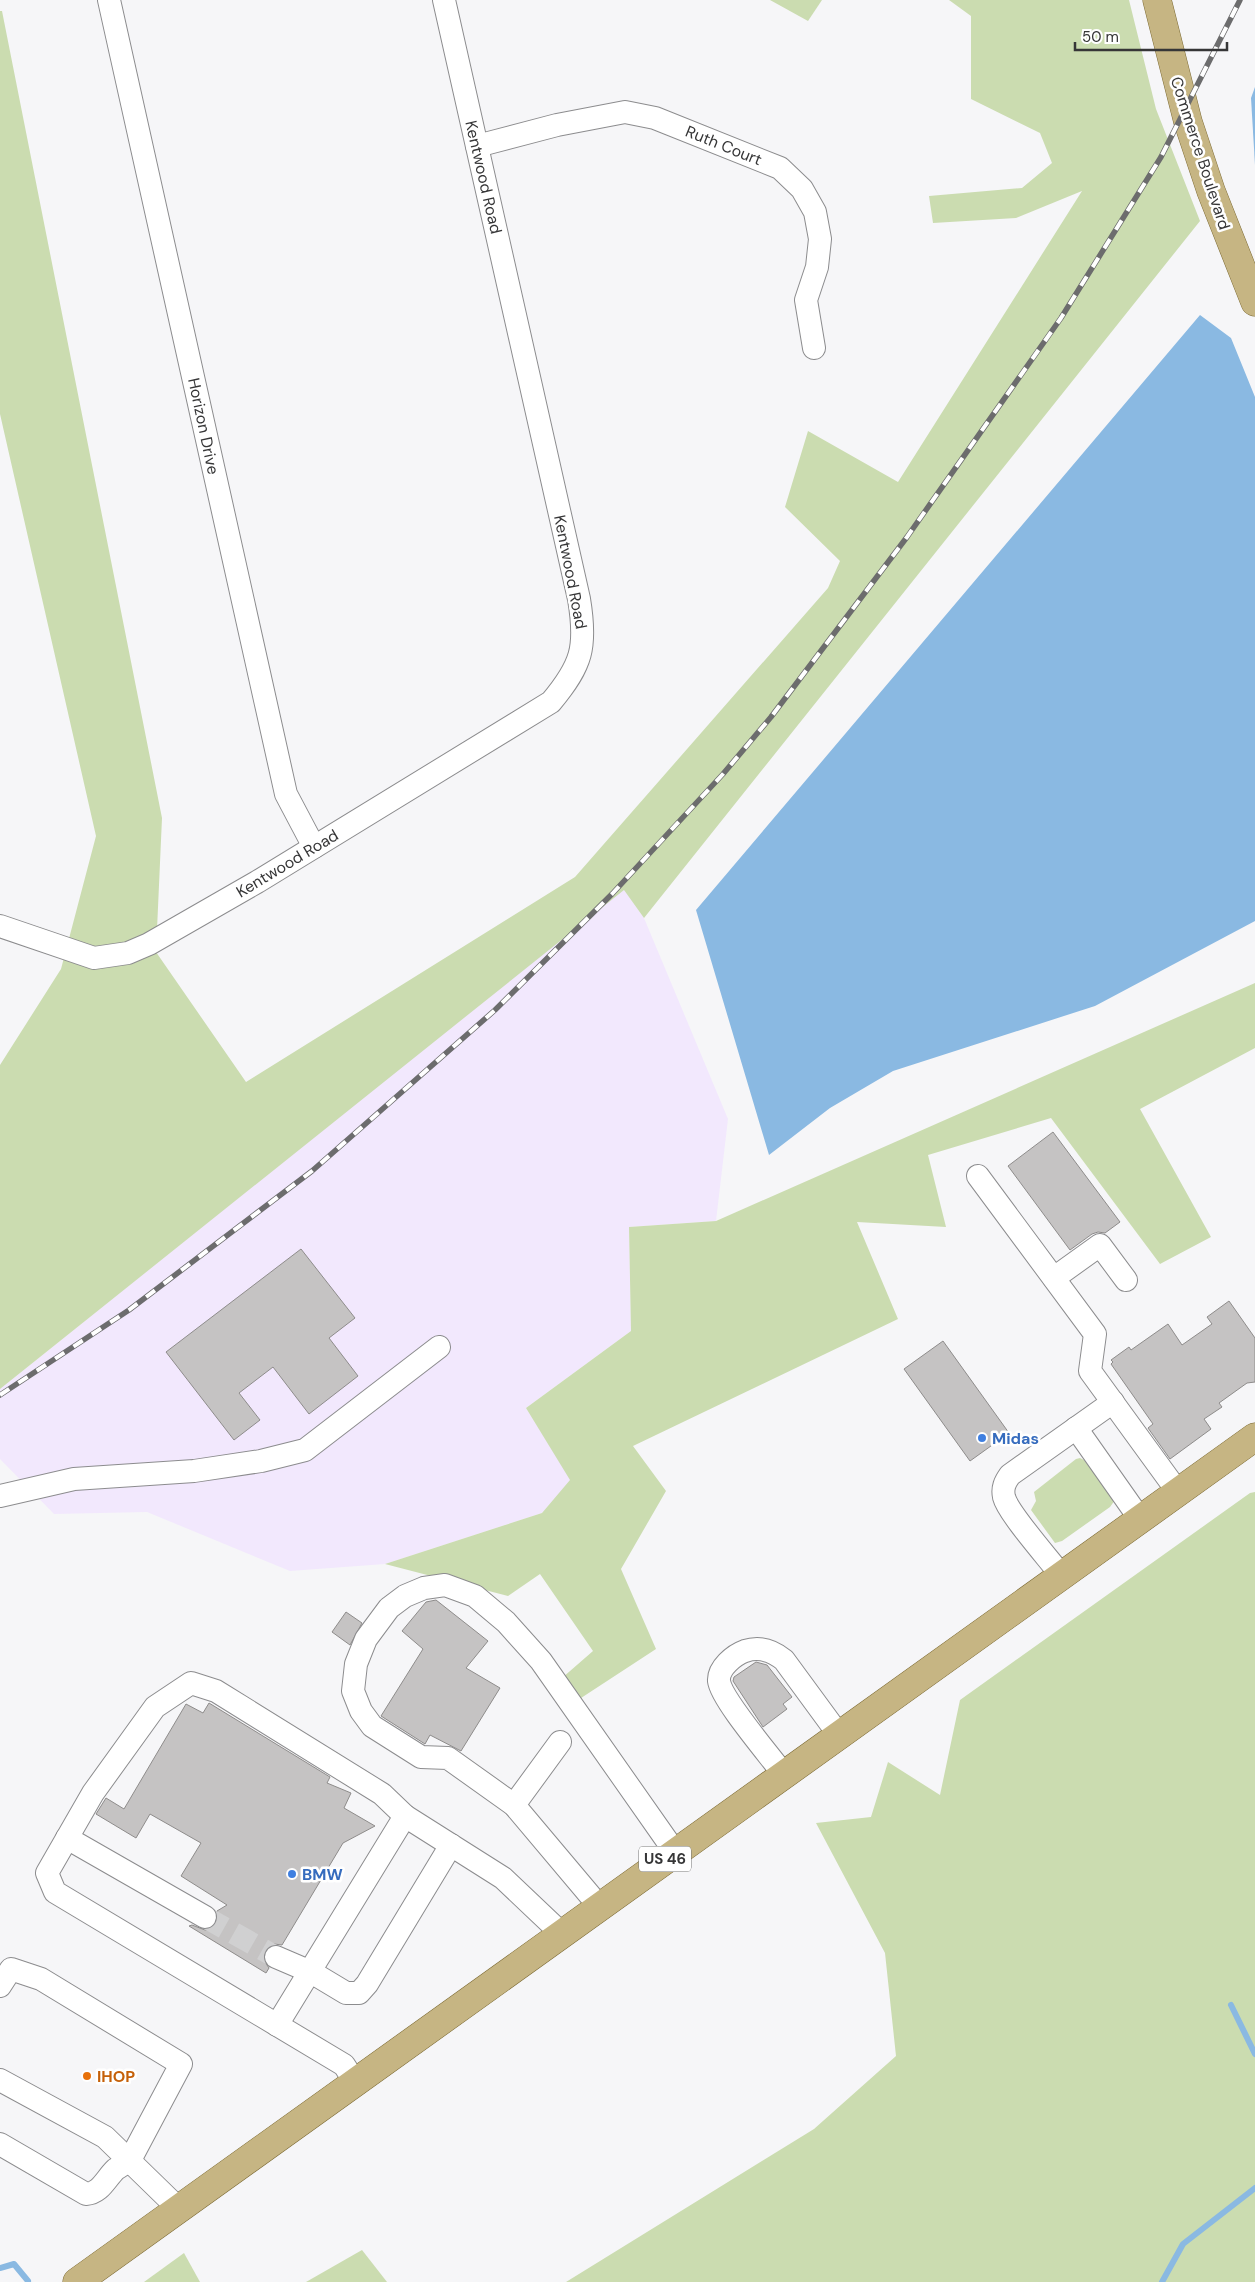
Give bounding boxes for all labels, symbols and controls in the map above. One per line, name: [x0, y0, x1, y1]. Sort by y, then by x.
scale bar: [1075, 20, 1228, 52]
text: 50 m: [1082, 27, 1119, 47]
street label: Commerce Boulevard: [1166, 74, 1235, 232]
street label: Kentwood Road: [460, 118, 507, 236]
street label: Ruth Court: [682, 121, 765, 170]
street label: Horizon Drive: [183, 376, 224, 476]
street label: Kentwood Road: [549, 513, 592, 631]
street label: Kentwood Road: [232, 825, 342, 902]
place label: Midas: [992, 1428, 1039, 1449]
marker: Midas: [976, 1432, 988, 1444]
road number: US 46: [639, 1846, 691, 1872]
place label: BMW: [302, 1864, 343, 1885]
marker: BMW: [286, 1868, 298, 1880]
place label: IHOP: [97, 2066, 135, 2087]
marker: IHOP: [81, 2070, 93, 2082]

